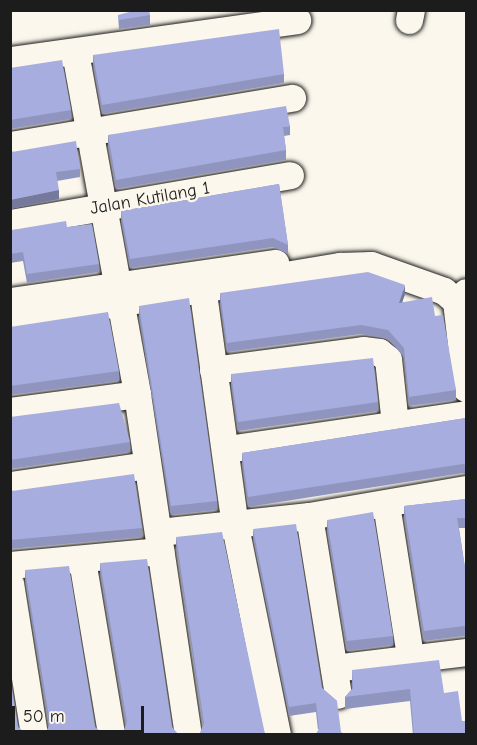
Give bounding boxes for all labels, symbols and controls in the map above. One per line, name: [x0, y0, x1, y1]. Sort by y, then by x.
street label: Jalan Kutilang 1: [89, 178, 211, 220]
scale bar: [15, 694, 147, 732]
text: 50 m: [23, 706, 65, 727]

